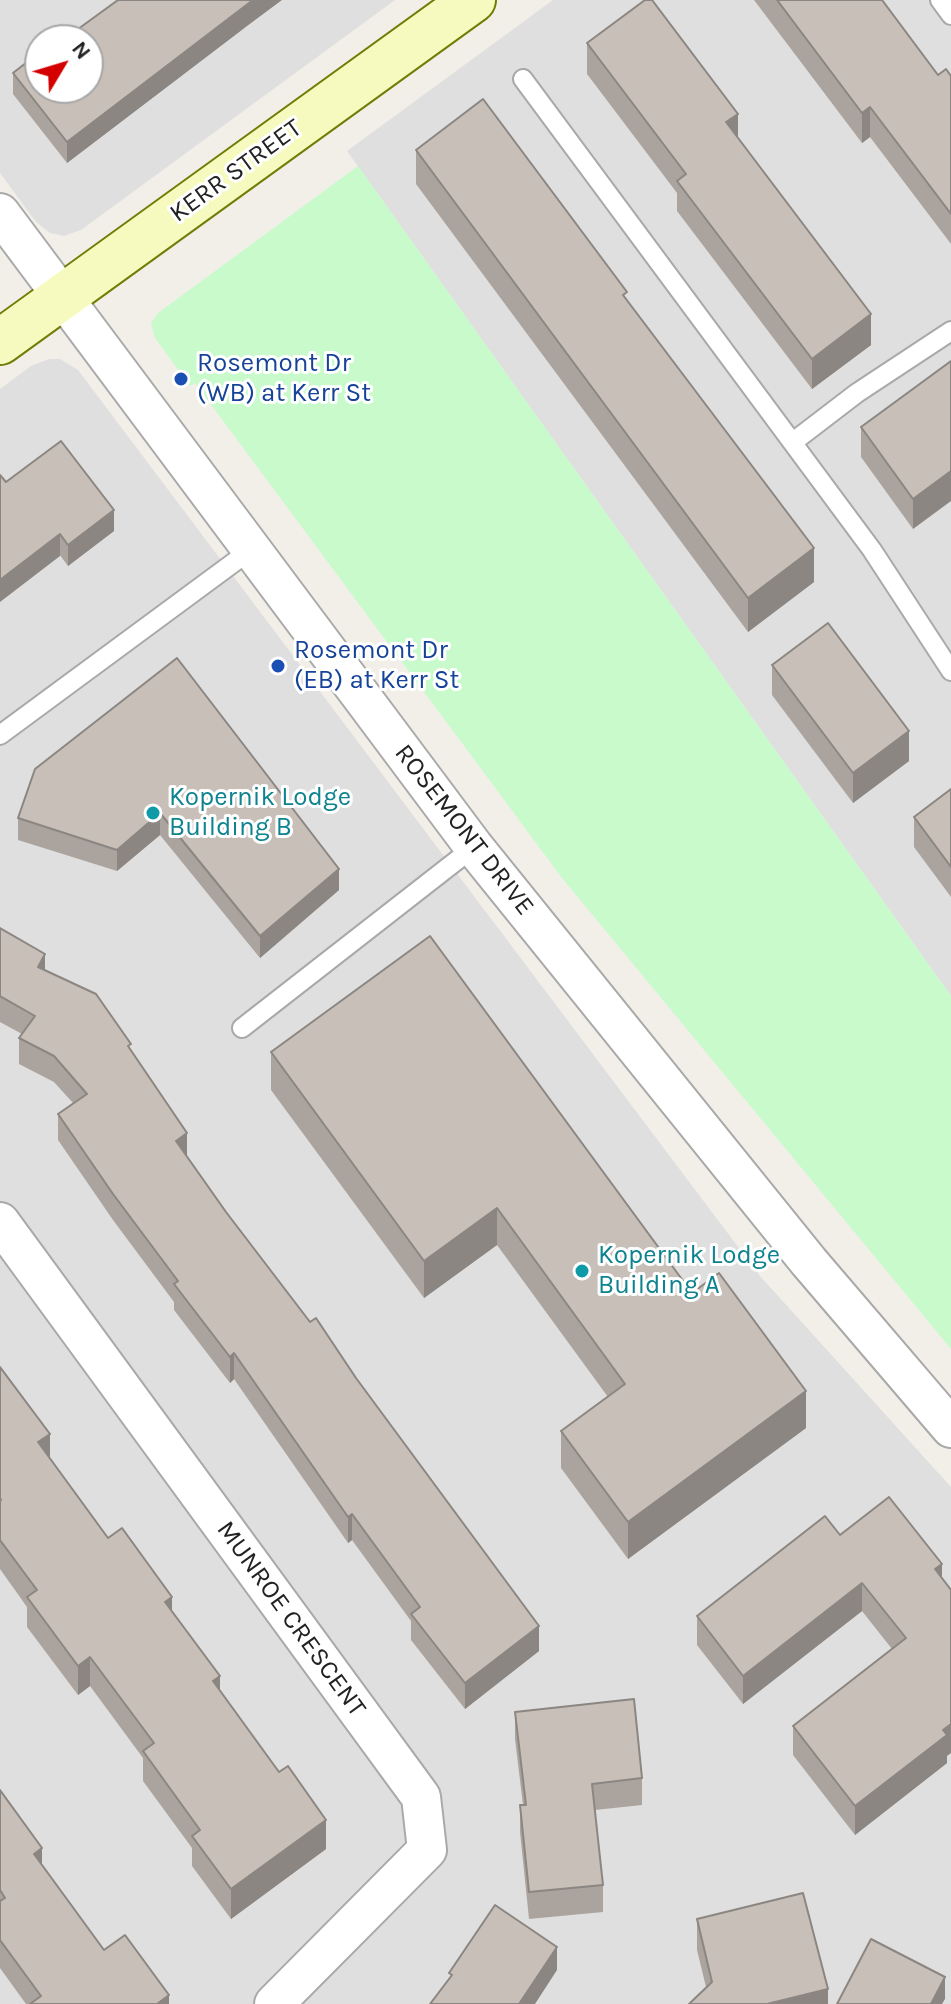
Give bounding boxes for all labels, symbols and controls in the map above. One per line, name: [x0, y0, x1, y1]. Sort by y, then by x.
north arrow: [24, 24, 104, 104]
text: N: [66, 36, 96, 65]
street label: KERR STREET: [164, 113, 308, 229]
place label: Rosemont Dr (WB) at Kerr St: [197, 348, 371, 410]
marker: Rosemont Dr (WB) at Kerr St: [172, 370, 190, 388]
place label: Rosemont Dr (EB) at Kerr St: [294, 635, 459, 696]
marker: Rosemont Dr (EB) at Kerr St: [269, 657, 287, 675]
street label: ROSEMONT DRIVE: [388, 738, 540, 922]
place label: Kopernik Lodge Building B: [169, 782, 351, 844]
marker: Kopernik Lodge Building B: [144, 804, 162, 822]
place label: Kopernik Lodge Building A: [598, 1240, 780, 1302]
marker: Kopernik Lodge Building A: [573, 1262, 591, 1280]
street label: MUNROE CRESCENT: [210, 1515, 372, 1723]

